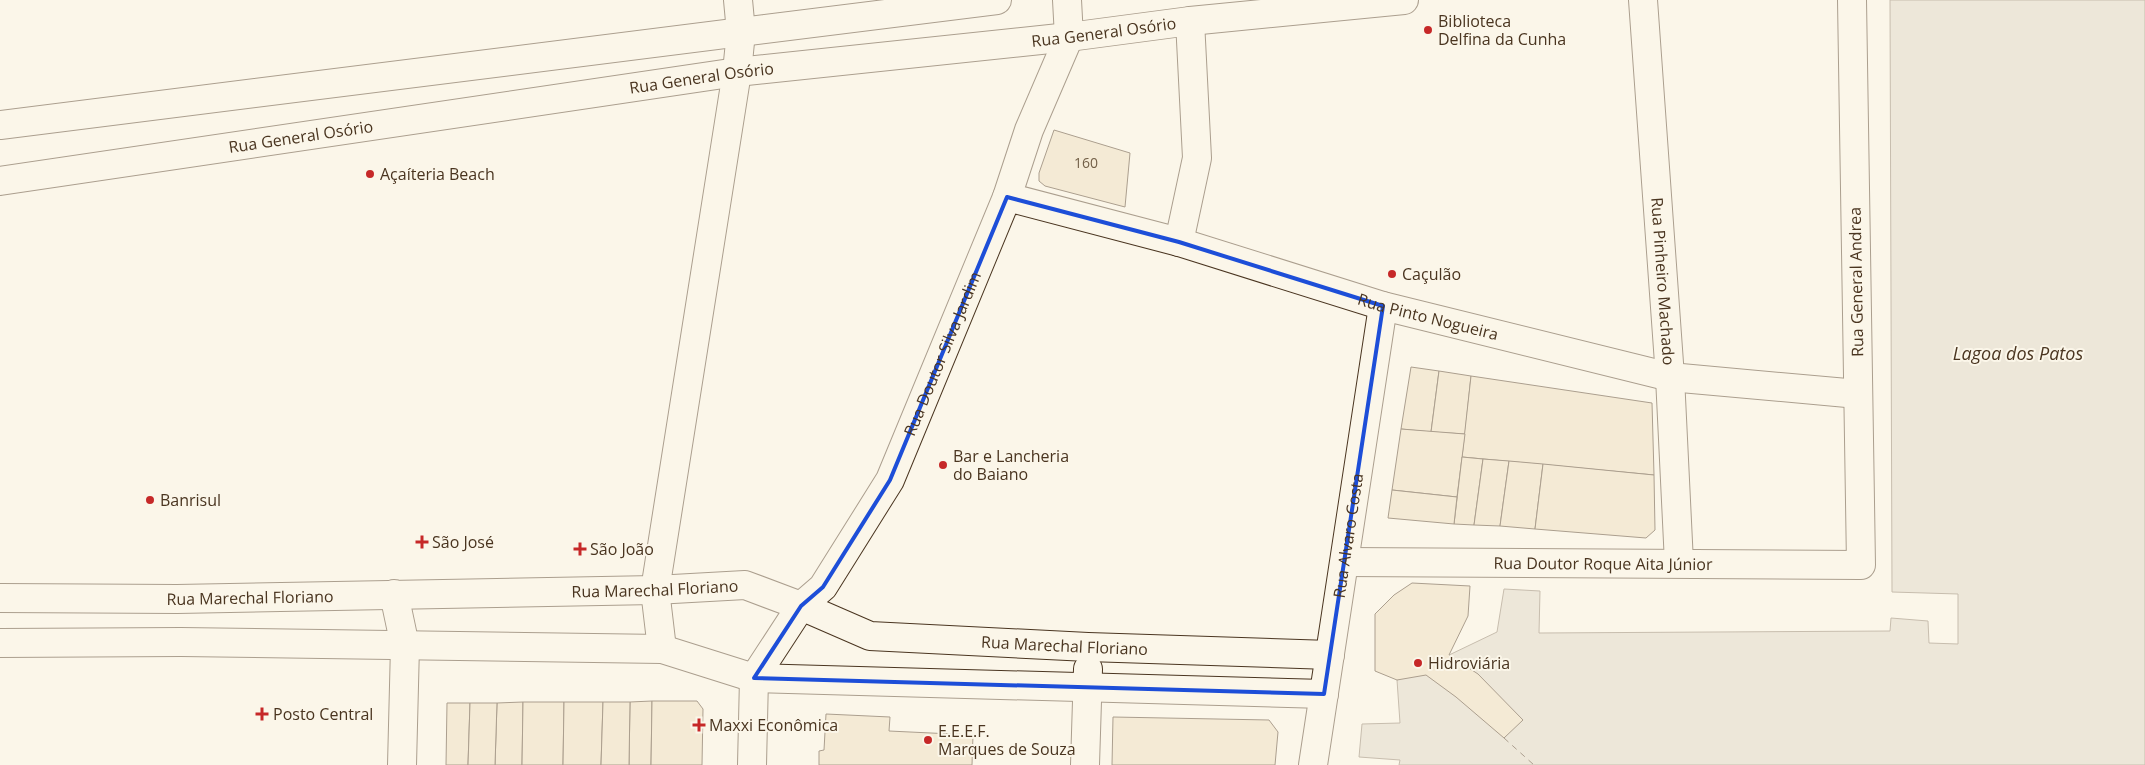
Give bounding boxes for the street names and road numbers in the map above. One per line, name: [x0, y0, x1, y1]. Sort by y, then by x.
street label: Rua General Osório: [1030, 12, 1178, 52]
street label: Rua General Osório: [628, 57, 775, 99]
street label: Rua General Osório: [227, 115, 374, 158]
street label: Rua Pinheiro Machado: [1646, 196, 1680, 366]
street label: Rua General Andrea: [1844, 207, 1868, 357]
street label: Rua Doutor Silva Jardim: [898, 268, 986, 439]
street label: Rua Pinto Nogueira: [1355, 288, 1501, 345]
street label: Rua Alvaro Costa: [1328, 472, 1368, 600]
street label: Rua Doutor Roque Aita Júnior: [1493, 552, 1713, 575]
street label: Rua Marechal Floriano: [571, 574, 739, 603]
street label: Rua Marechal Floriano: [166, 585, 334, 610]
street label: Rua Marechal Floriano: [981, 631, 1148, 660]

